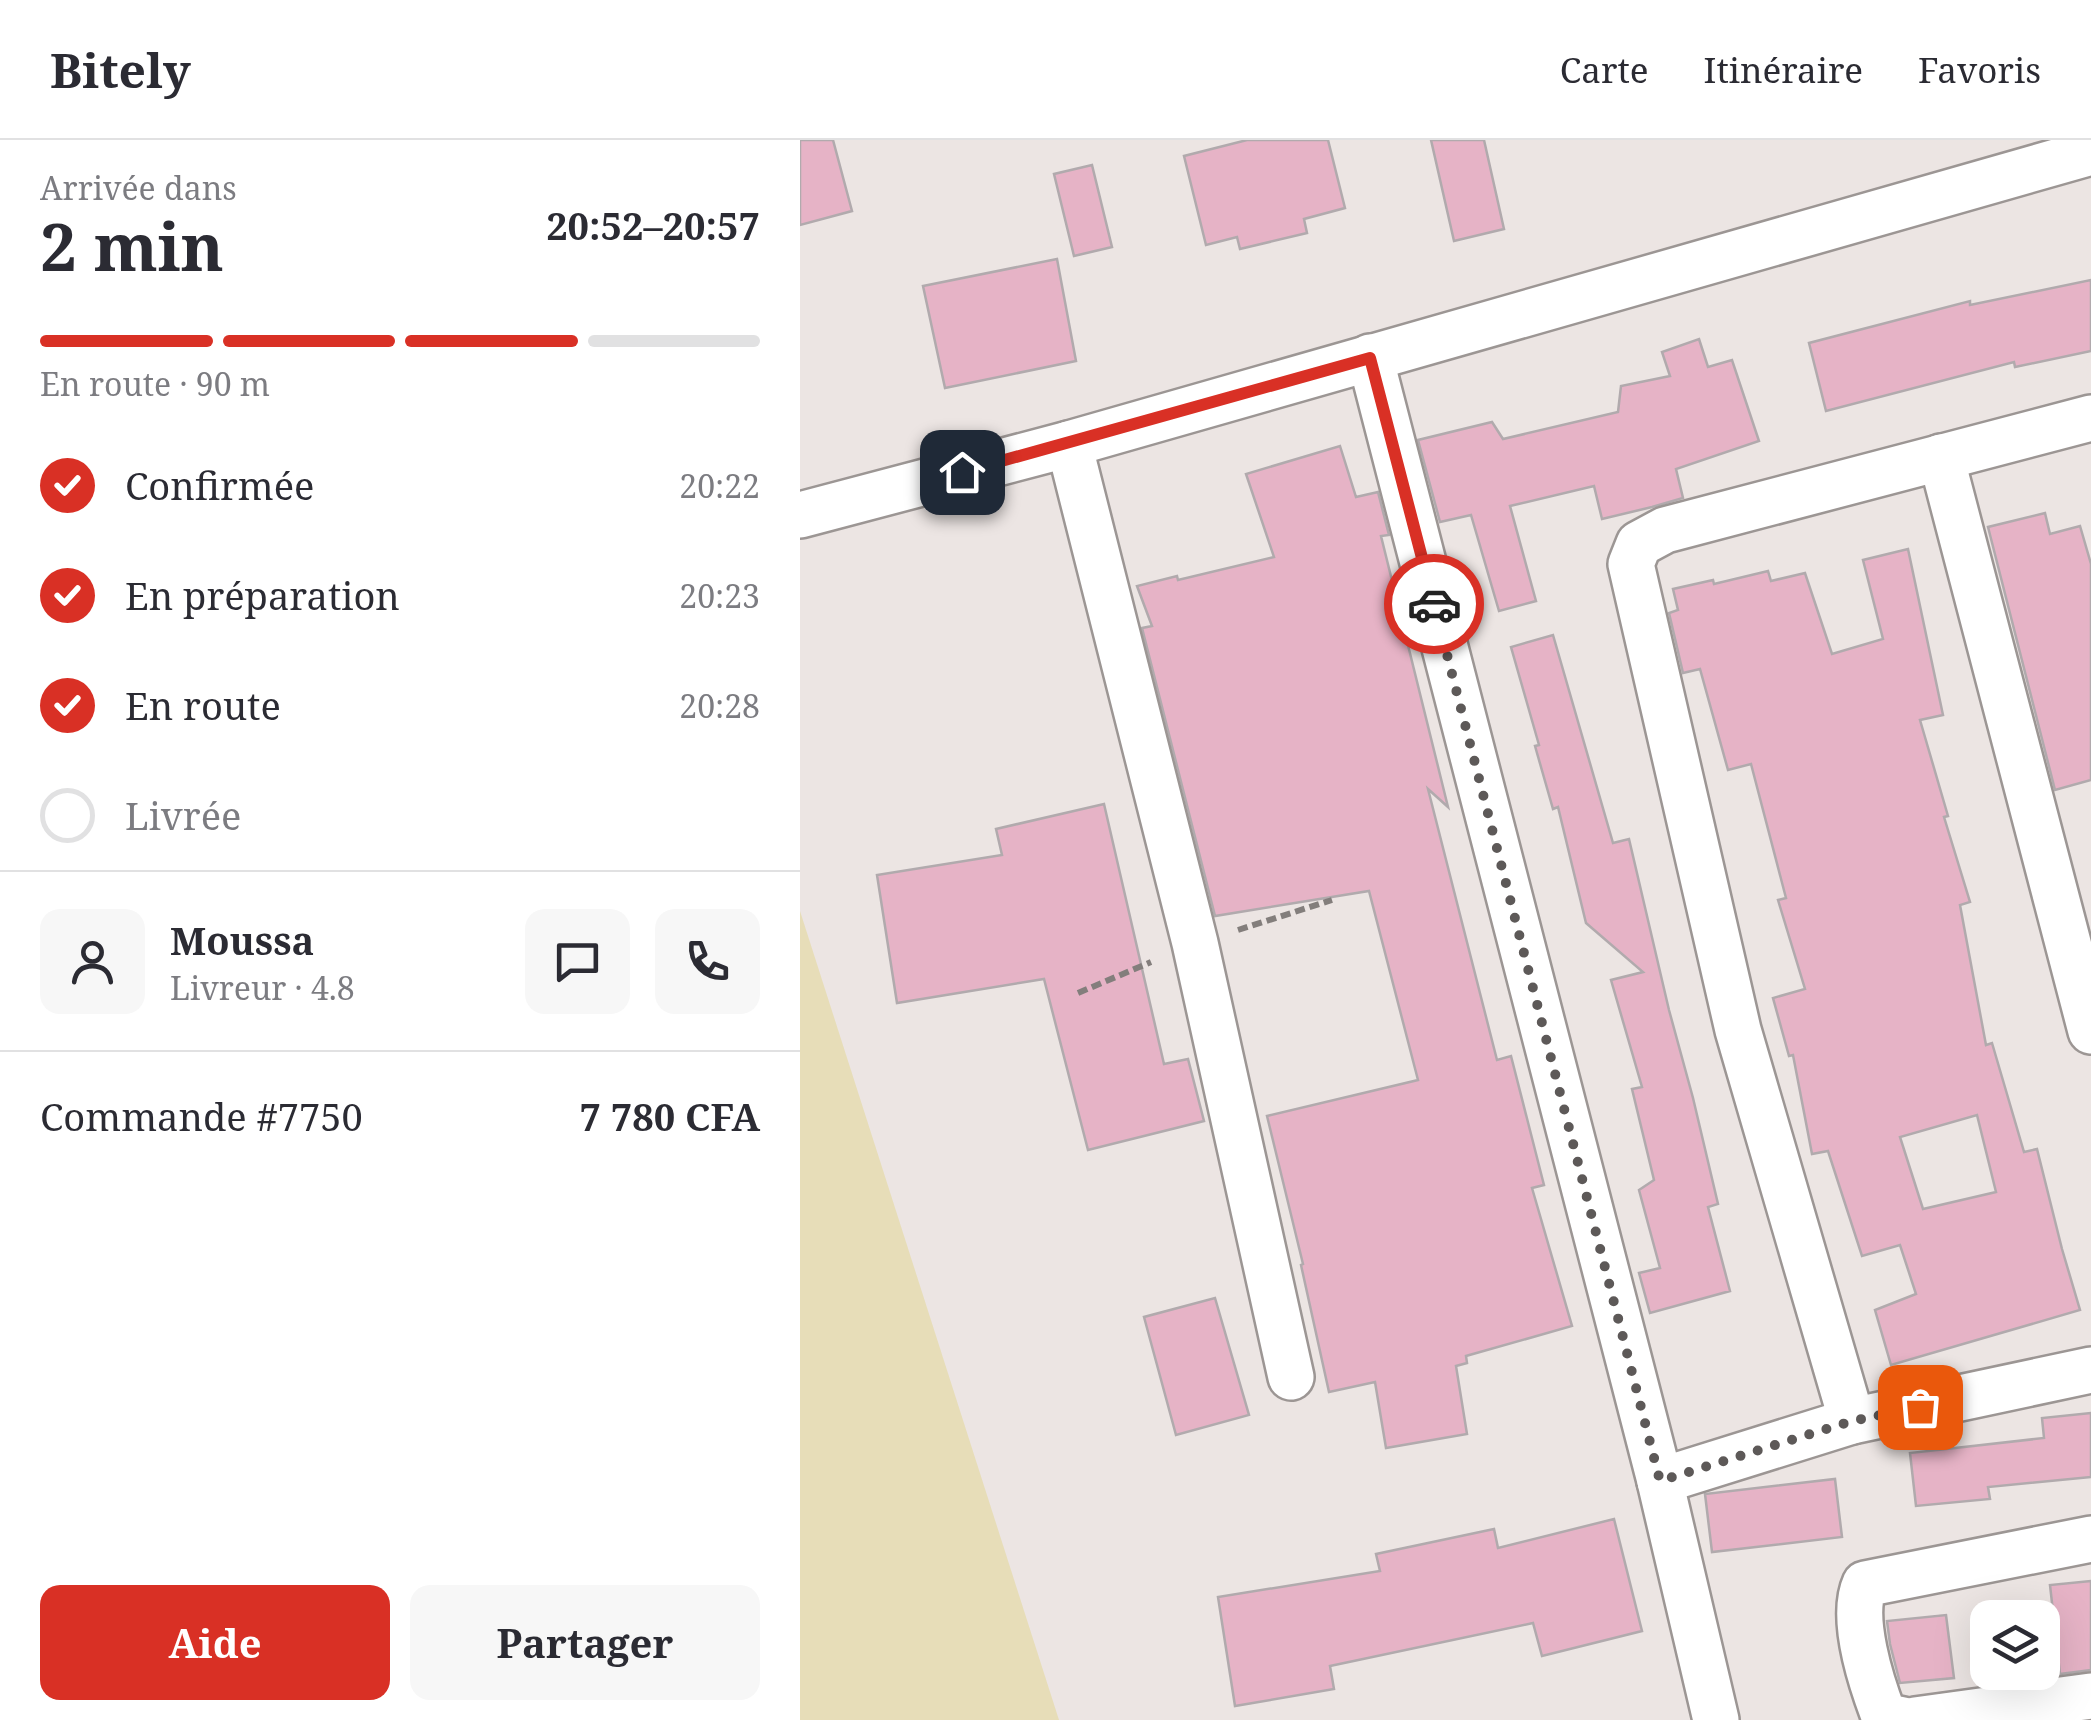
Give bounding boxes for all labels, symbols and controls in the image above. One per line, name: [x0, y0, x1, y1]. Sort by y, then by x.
text: Bitely: [50, 37, 191, 102]
text: Carte: [1560, 46, 1649, 93]
text: Itinéraire: [1704, 46, 1863, 93]
text: Favoris: [1918, 46, 2041, 93]
text: Arrivée dans: [40, 166, 237, 209]
text: 20:52–20:57: [546, 199, 760, 251]
text: 2 min: [40, 202, 224, 290]
text: En route · 90 m: [40, 362, 270, 405]
pin: [920, 430, 1005, 515]
icon: home: [935, 445, 990, 500]
icon: check: [40, 458, 95, 513]
text: Confirmée: [125, 459, 314, 511]
text: 20:22: [679, 464, 760, 507]
courier: [1384, 554, 1484, 654]
icon: check: [40, 568, 95, 623]
text: En préparation: [125, 569, 400, 621]
text: 20:23: [679, 574, 760, 617]
icon: car: [1407, 577, 1462, 632]
icon: check: [40, 678, 95, 733]
text: En route: [125, 679, 281, 731]
text: 20:28: [679, 684, 760, 727]
text: Livrée: [125, 789, 241, 841]
button: person: [40, 909, 145, 1014]
button: chat: [525, 909, 630, 1014]
button: phone: [655, 909, 760, 1014]
text: Moussa: [170, 914, 314, 966]
text: Livreur · 4.8: [170, 966, 355, 1009]
text: Commande #7750: [40, 1090, 363, 1142]
text: 7 780 CFA: [579, 1090, 760, 1142]
pin: [1878, 1365, 1963, 1450]
icon: bag: [1893, 1380, 1948, 1435]
button: Aide: [40, 1585, 390, 1700]
button: Partager: [410, 1585, 760, 1700]
map controls: [1970, 1600, 2060, 1690]
button: layers: [1970, 1600, 2060, 1690]

